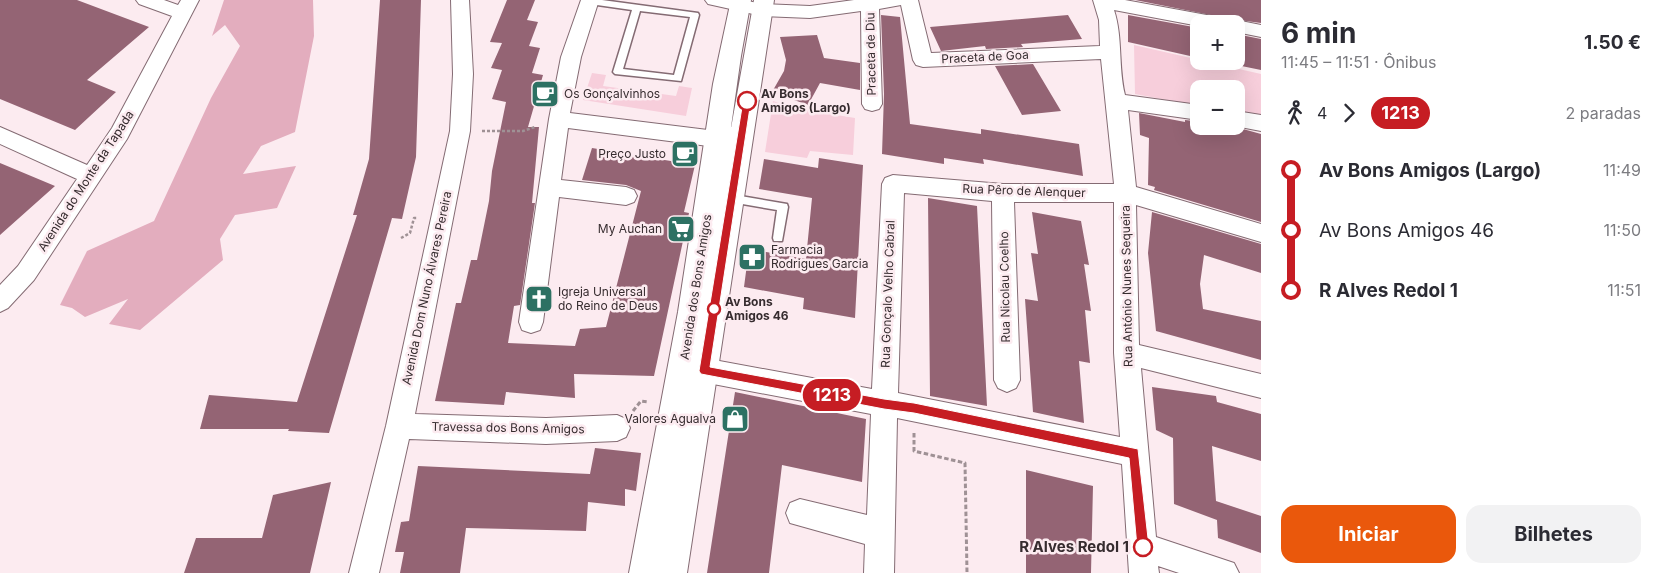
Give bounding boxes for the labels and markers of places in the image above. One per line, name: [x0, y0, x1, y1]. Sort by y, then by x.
cafe icon: Os Gonçalvinhos: [530, 79, 560, 109]
place label: Os Gonçalvinhos: [564, 86, 660, 101]
place label: Av Bons Amigos (Largo): [761, 86, 851, 115]
marker: Av Bons Amigos (Largo): [737, 91, 757, 111]
cafe icon: Preço Justo: [670, 139, 700, 169]
place label: Preço Justo: [598, 146, 666, 161]
supermarket icon: My Auchan: [666, 214, 696, 244]
place label: My Auchan: [598, 221, 662, 236]
pharmacy icon: Farmacia Rodrigues Garcia: [737, 242, 767, 272]
place label: Farmacia Rodrigues Garcia: [771, 242, 868, 271]
church icon: Igreja Universal do Reino de Deus: [524, 284, 554, 314]
place label: Igreja Universal do Reino de Deus: [558, 284, 658, 313]
place label: Av Bons Amigos 46: [725, 294, 789, 323]
marker: Av Bons Amigos 46: [707, 302, 721, 316]
shop icon: Valores Agualva: [720, 404, 750, 434]
place label: Valores Agualva: [625, 411, 716, 426]
place label: R Alves Redol 1: [1019, 537, 1129, 556]
marker: R Alves Redol 1: [1133, 537, 1153, 557]

